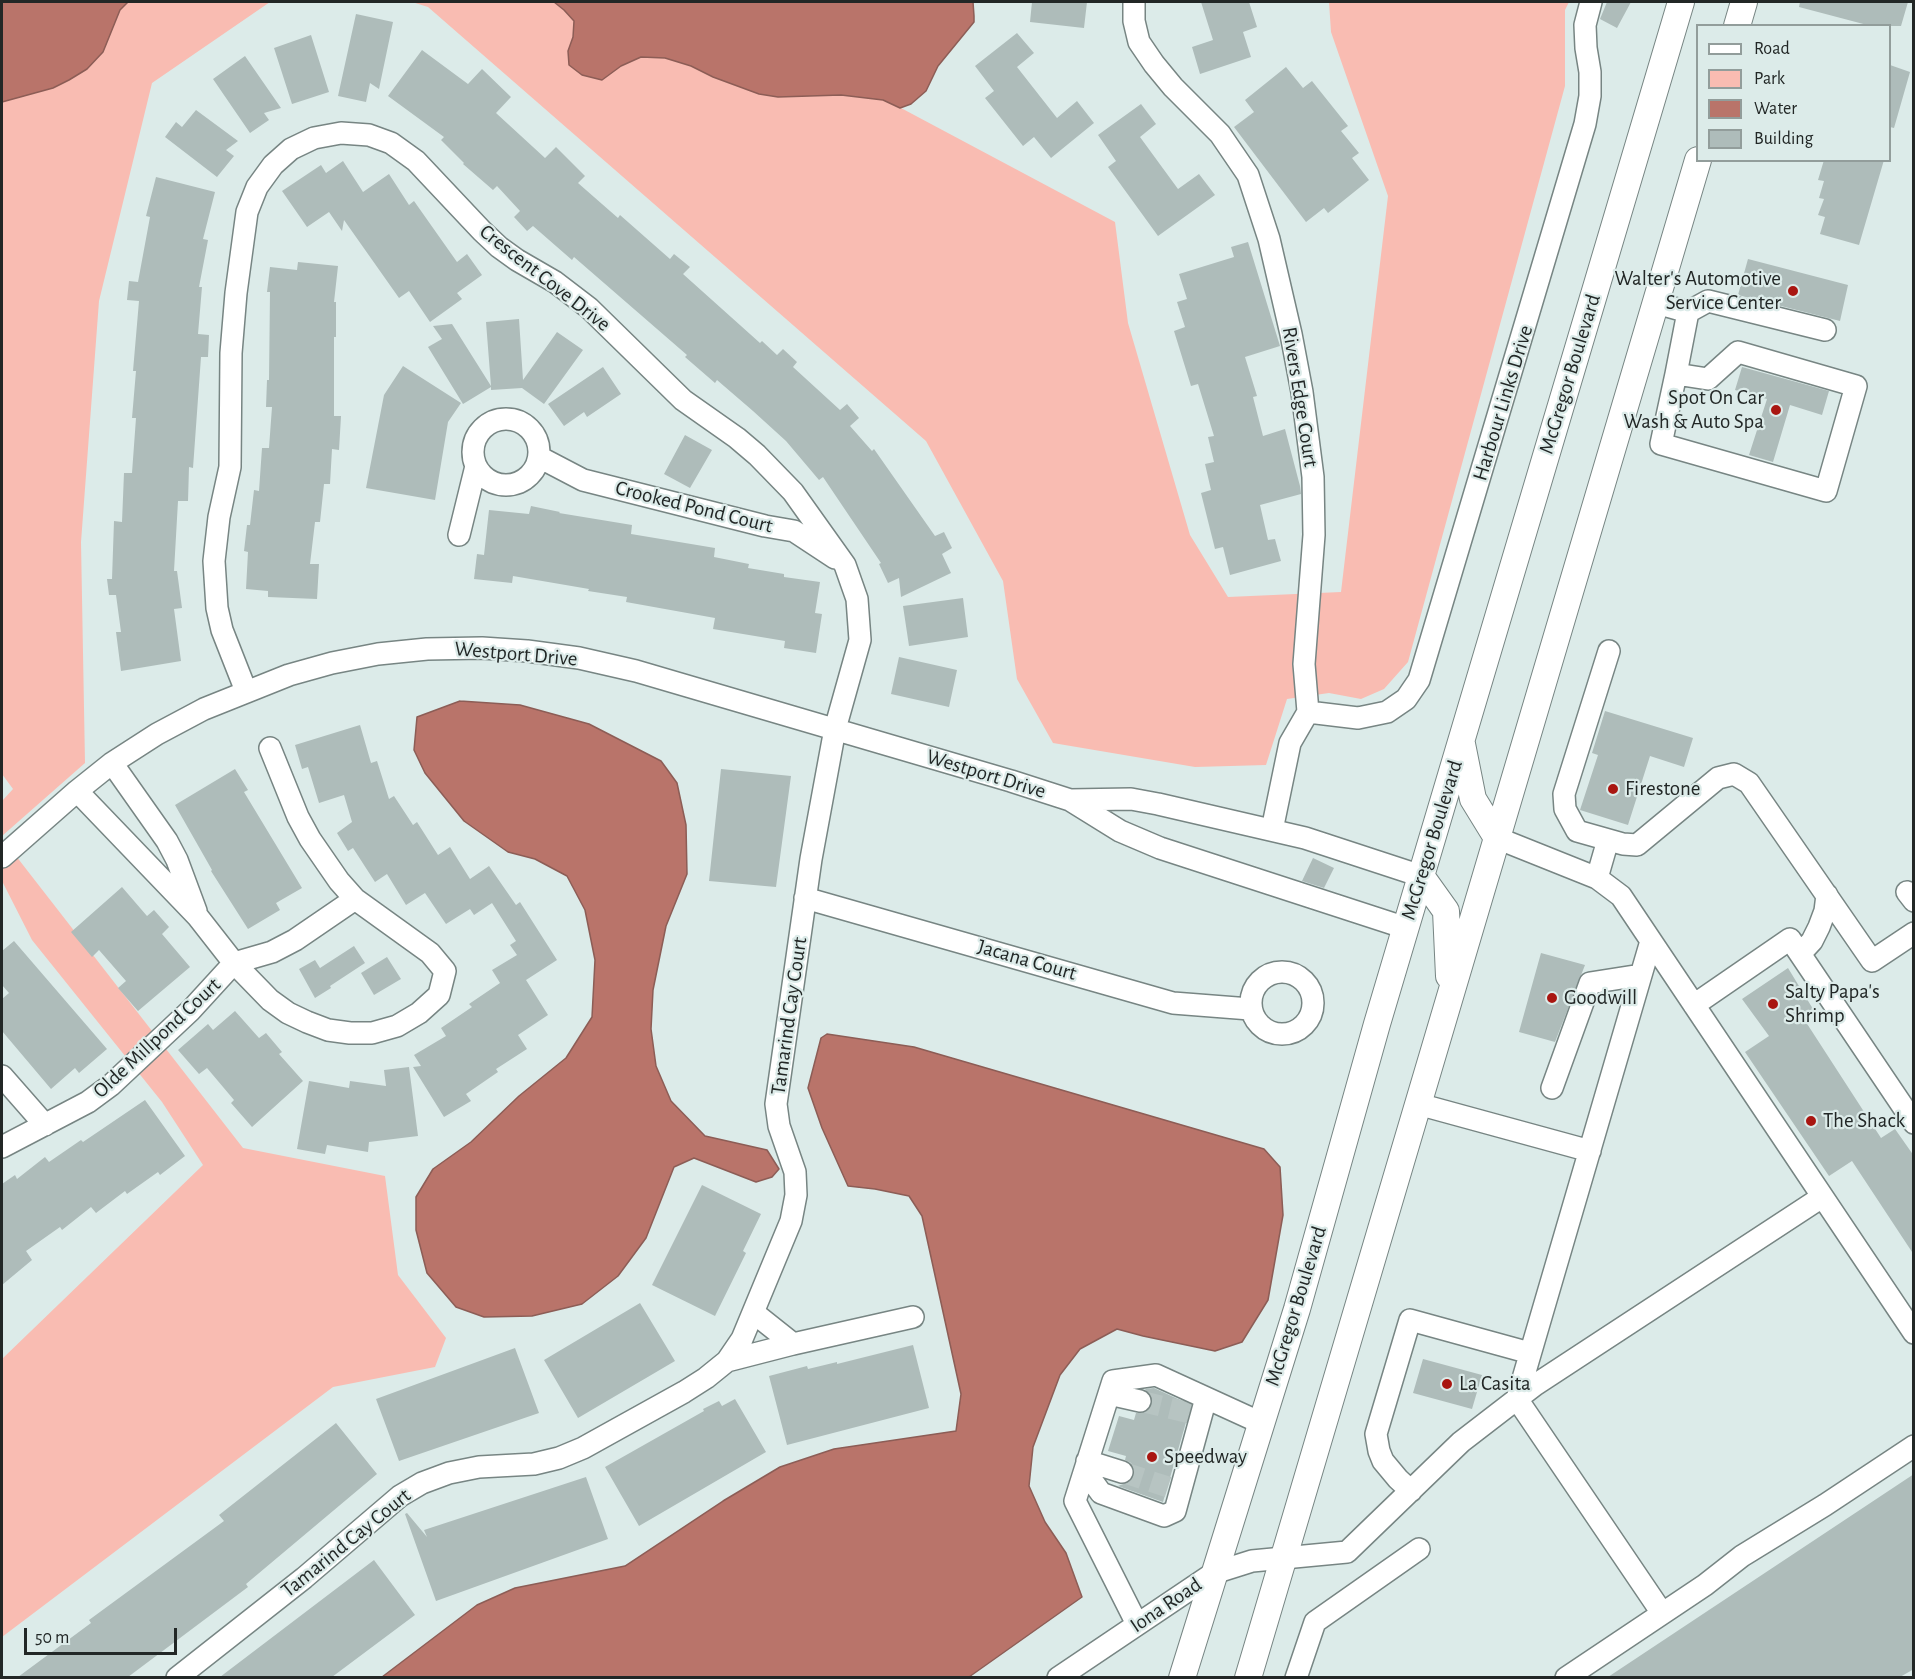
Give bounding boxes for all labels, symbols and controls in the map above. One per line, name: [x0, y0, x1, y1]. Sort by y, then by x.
legend: [1696, 24, 1891, 162]
text: Road: [1754, 40, 1790, 58]
text: Park: [1754, 70, 1785, 88]
text: Water: [1754, 100, 1797, 118]
text: Building: [1754, 130, 1813, 148]
street label: Crescent Cove Drive: [474, 219, 616, 337]
place label: Walter's Automotive Service Center: [1614, 266, 1781, 316]
marker: Walter's Automotive Service Center: [1786, 284, 1800, 298]
street label: McGregor Boulevard: [1534, 291, 1606, 457]
street label: Harbour Links Drive: [1467, 322, 1539, 484]
street label: Rivers Edge Court: [1276, 325, 1324, 469]
place label: Spot On Car Wash & Auto Spa: [1624, 385, 1764, 435]
marker: Spot On Car Wash & Auto Spa: [1769, 403, 1783, 417]
street label: Crooked Pond Court: [613, 475, 775, 539]
street label: Westport Drive: [453, 636, 579, 672]
street label: Westport Drive: [923, 744, 1049, 804]
street label: McGregor Boulevard: [1396, 757, 1468, 923]
place label: Firestone: [1625, 776, 1700, 802]
marker: Firestone: [1606, 782, 1620, 796]
street label: Jacana Court: [975, 934, 1079, 986]
street label: Tamarind Cay Court: [765, 935, 813, 1097]
street label: Olde Millpond Court: [88, 972, 226, 1104]
place label: Salty Papa's Shrimp: [1785, 979, 1880, 1029]
place label: Goodwill: [1564, 985, 1637, 1011]
marker: Goodwill: [1545, 991, 1559, 1005]
marker: Salty Papa's Shrimp: [1766, 997, 1780, 1011]
place label: The Shack: [1823, 1108, 1905, 1134]
marker: The Shack: [1804, 1114, 1818, 1128]
street label: McGregor Boulevard: [1260, 1223, 1332, 1389]
place label: La Casita: [1459, 1371, 1531, 1397]
marker: La Casita: [1440, 1377, 1454, 1391]
place label: Speedway: [1164, 1444, 1247, 1470]
marker: Speedway: [1145, 1450, 1159, 1464]
street label: Tamarind Cay Court: [276, 1483, 416, 1603]
street label: Iona Road: [1125, 1572, 1207, 1638]
scale bar: [27, 1616, 180, 1654]
text: 50 m: [35, 1629, 69, 1647]

